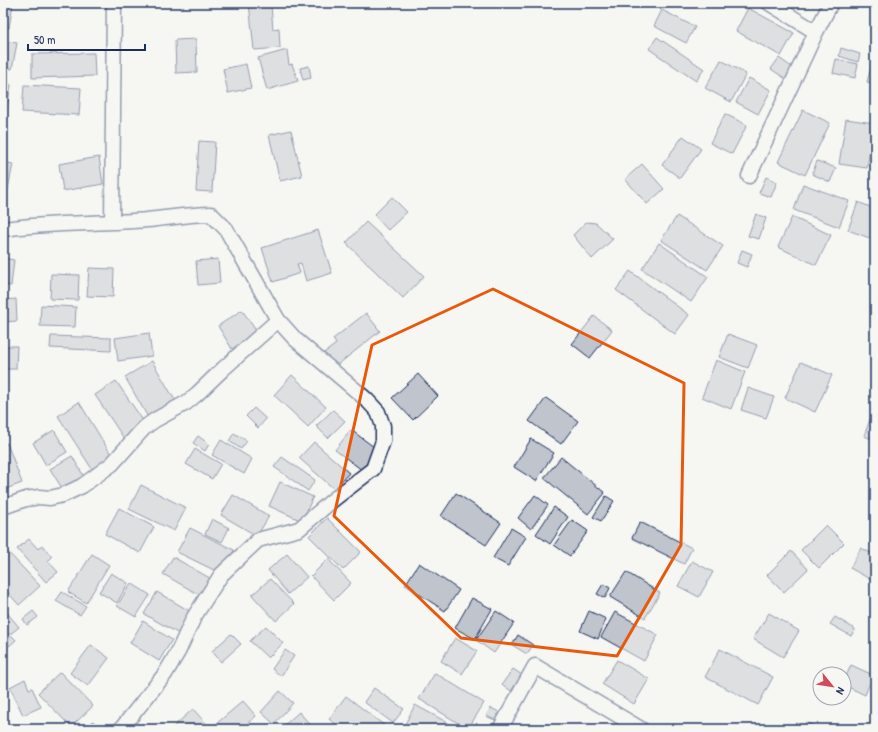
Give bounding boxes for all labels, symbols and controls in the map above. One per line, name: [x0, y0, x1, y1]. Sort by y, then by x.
scale bar: [28, 26, 145, 52]
text: 50 m: [34, 31, 55, 48]
north arrow: [812, 666, 852, 706]
text: N: [833, 685, 848, 697]

